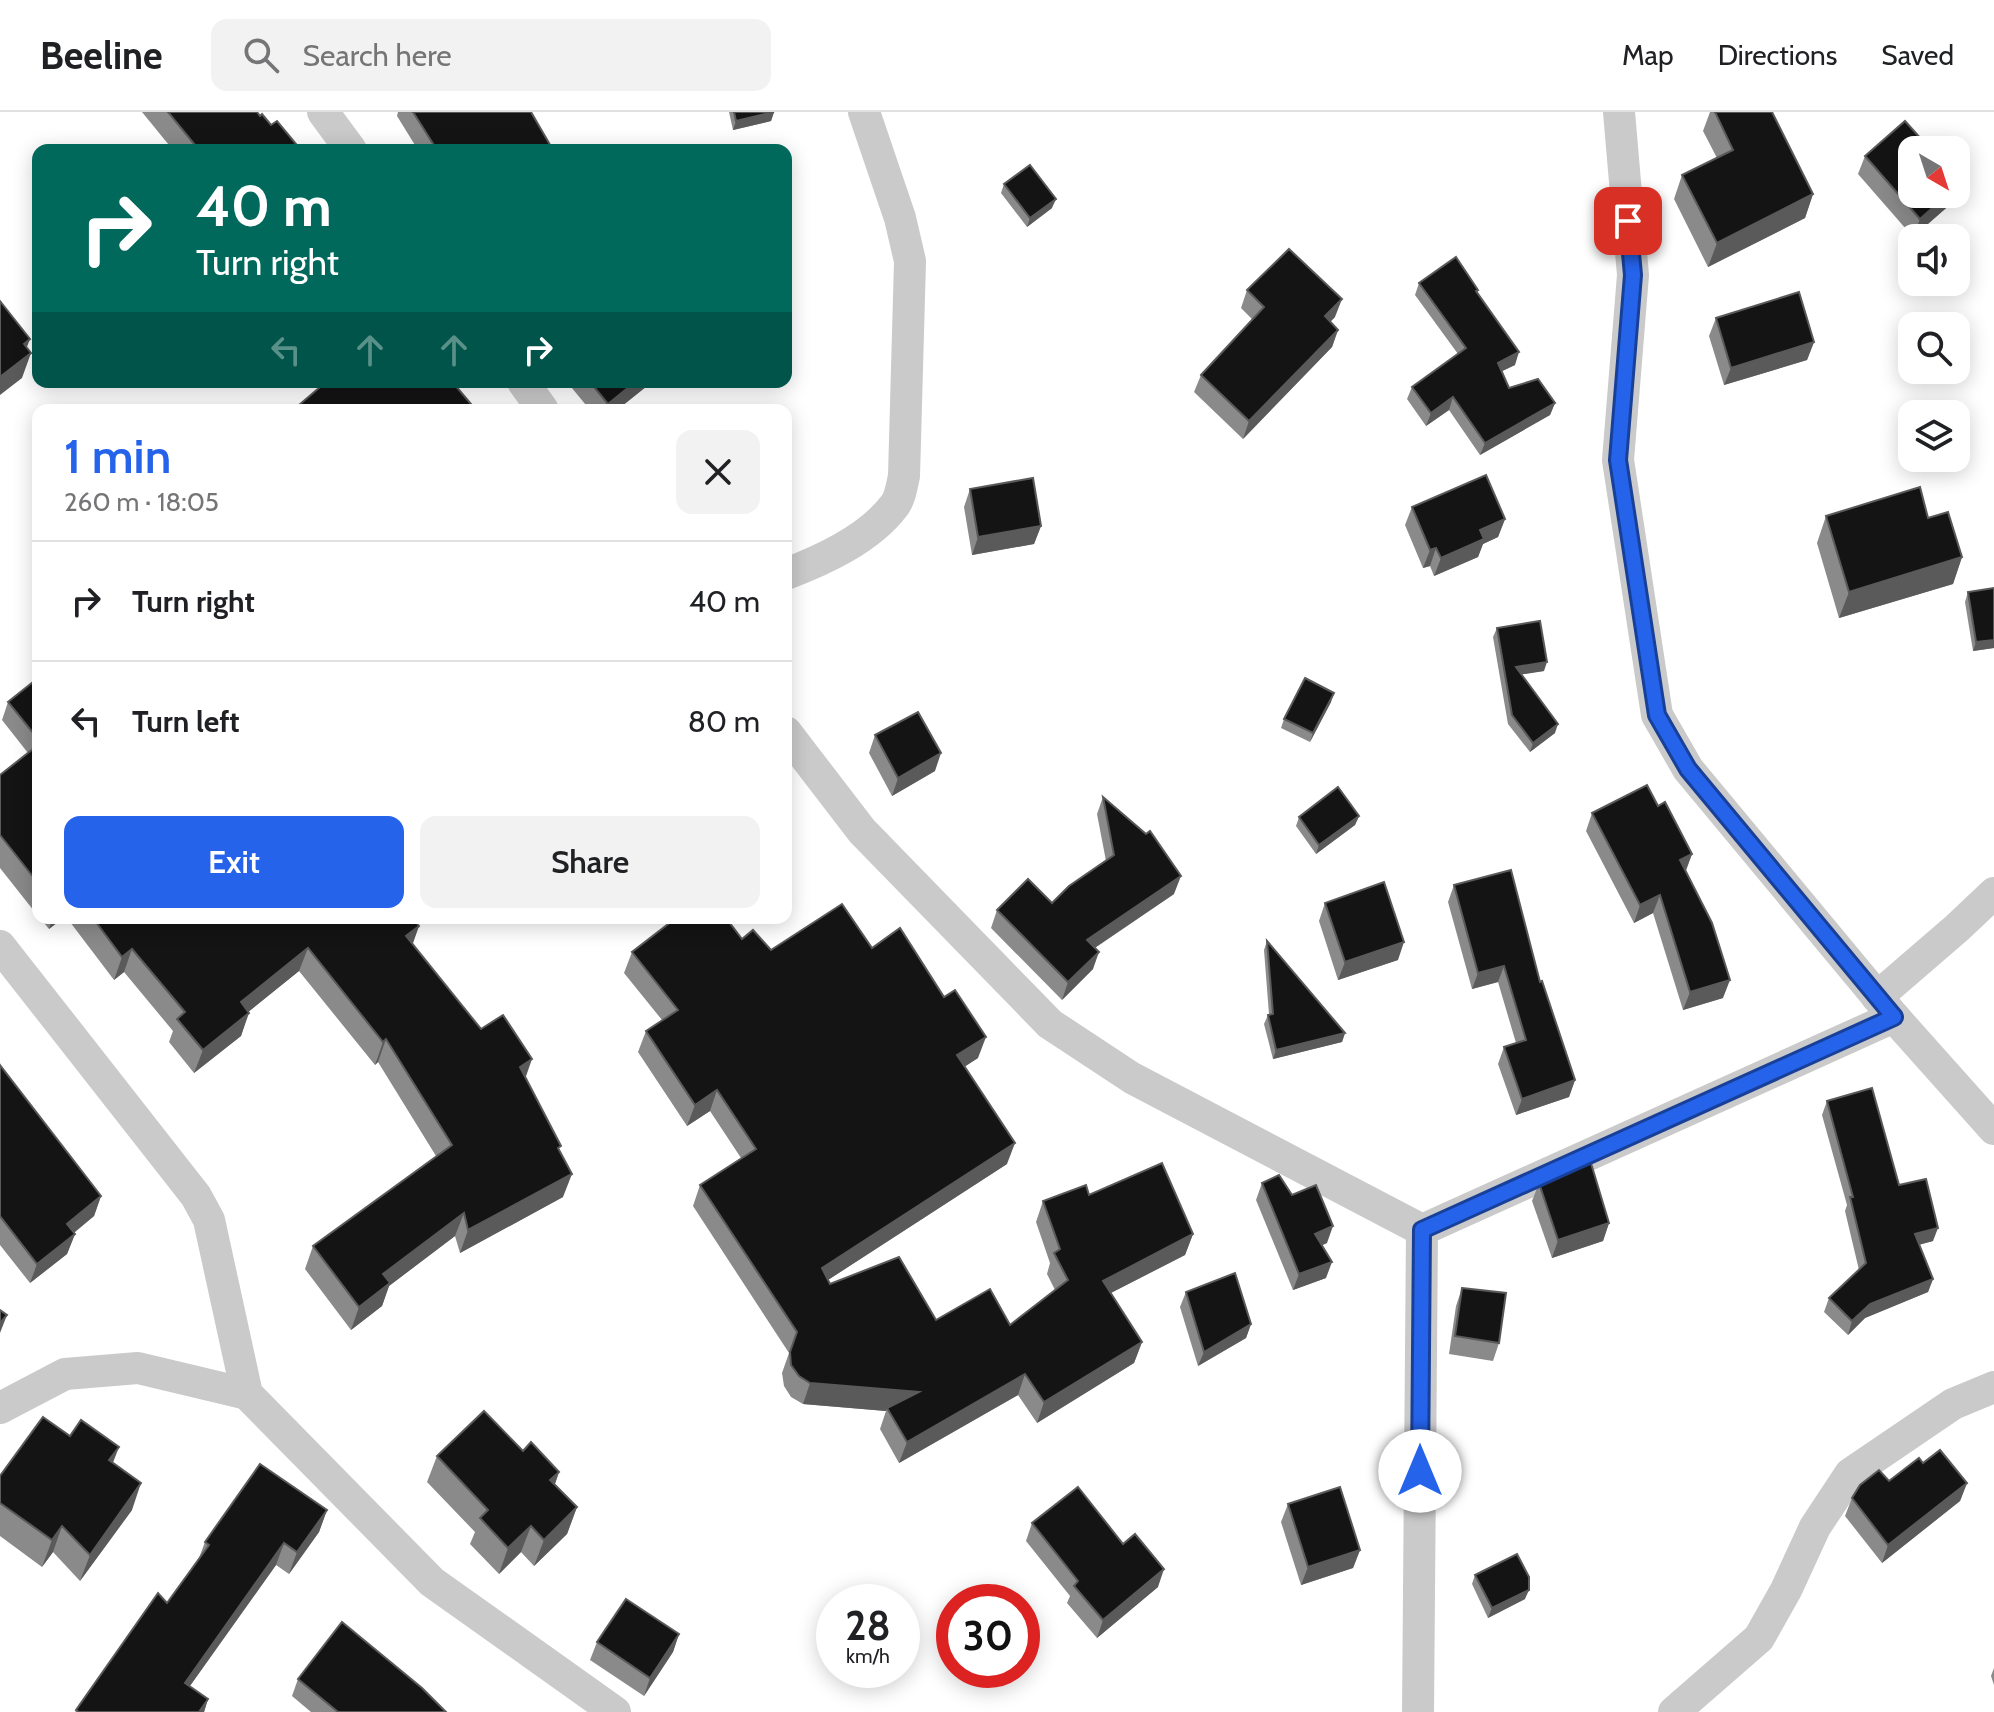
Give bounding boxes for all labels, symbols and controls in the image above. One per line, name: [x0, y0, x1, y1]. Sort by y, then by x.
search box: [211, 19, 771, 91]
text: Beeline: [40, 32, 163, 79]
icon: search: [239, 33, 283, 77]
text: Search here: [303, 37, 452, 74]
text: Map: [1622, 38, 1674, 72]
text: Directions: [1718, 38, 1837, 72]
text: Saved: [1881, 38, 1954, 72]
north arrow: [1898, 136, 1970, 208]
map controls: [1898, 136, 1970, 472]
text: 40 m: [196, 172, 332, 240]
icon: right: [64, 176, 168, 280]
pin: [1594, 187, 1662, 255]
icon: arrive: [1606, 199, 1650, 243]
button: sound: [1898, 224, 1970, 296]
text: Turn right: [196, 240, 339, 284]
button: search: [1898, 312, 1970, 384]
icon: left: [264, 328, 308, 372]
icon: ahead: [348, 328, 392, 372]
icon: ahead: [432, 328, 476, 372]
icon: right: [516, 328, 560, 372]
button: layers: [1898, 400, 1970, 472]
text: 1 min: [64, 427, 171, 485]
button: close: [676, 430, 760, 514]
text: 260 m · 18:05: [64, 486, 219, 518]
icon: right: [64, 579, 108, 623]
text: Turn right: [132, 583, 255, 620]
text: 40 m: [689, 583, 760, 620]
icon: left: [64, 699, 108, 743]
text: Turn left: [132, 703, 240, 740]
text: 80 m: [688, 703, 760, 740]
button: Exit: [64, 816, 404, 908]
button: Share: [420, 816, 760, 908]
position arrow: [1378, 1429, 1462, 1513]
speed limit sign: 30: [936, 1584, 1040, 1688]
text: 28: [845, 1601, 891, 1650]
text: km/h: [846, 1644, 890, 1668]

